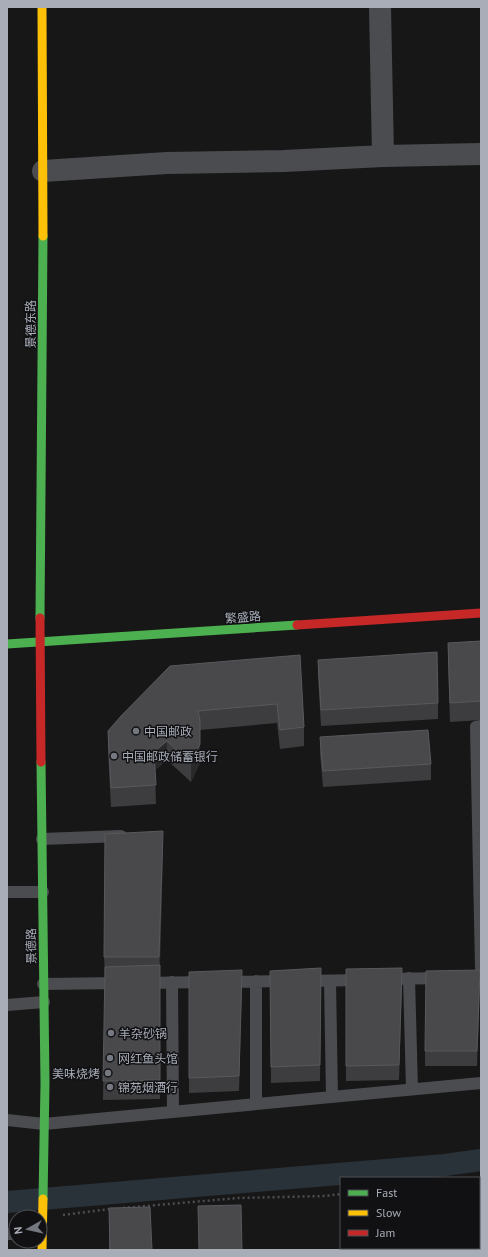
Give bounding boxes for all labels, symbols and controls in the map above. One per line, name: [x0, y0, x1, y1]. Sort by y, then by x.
street label: 景德东路: [23, 300, 38, 348]
street label: 繁盛路: [225, 608, 261, 626]
place label: 中国邮政: [144, 724, 192, 739]
marker: 中国邮政: [131, 726, 141, 736]
place label: 中国邮政储蓄银行: [122, 749, 218, 764]
marker: 中国邮政储蓄银行: [109, 751, 119, 761]
street label: 景德路: [23, 928, 39, 964]
place label: 羊杂砂锅: [119, 1026, 167, 1041]
marker: 羊杂砂锅: [106, 1028, 116, 1038]
place label: 网红鱼头馆: [118, 1051, 178, 1066]
marker: 网红鱼头馆: [105, 1053, 115, 1063]
place label: 美味烧烤: [52, 1066, 100, 1081]
marker: 美味烧烤: [103, 1068, 113, 1078]
place label: 锦苑烟酒行: [118, 1080, 178, 1095]
marker: 锦苑烟酒行: [105, 1082, 115, 1092]
legend: [340, 1177, 480, 1249]
text: Fast: [376, 1185, 397, 1200]
text: Slow: [376, 1205, 401, 1220]
north arrow: [8, 1209, 48, 1249]
text: Jam: [375, 1225, 395, 1240]
text: N: [11, 1226, 26, 1235]

